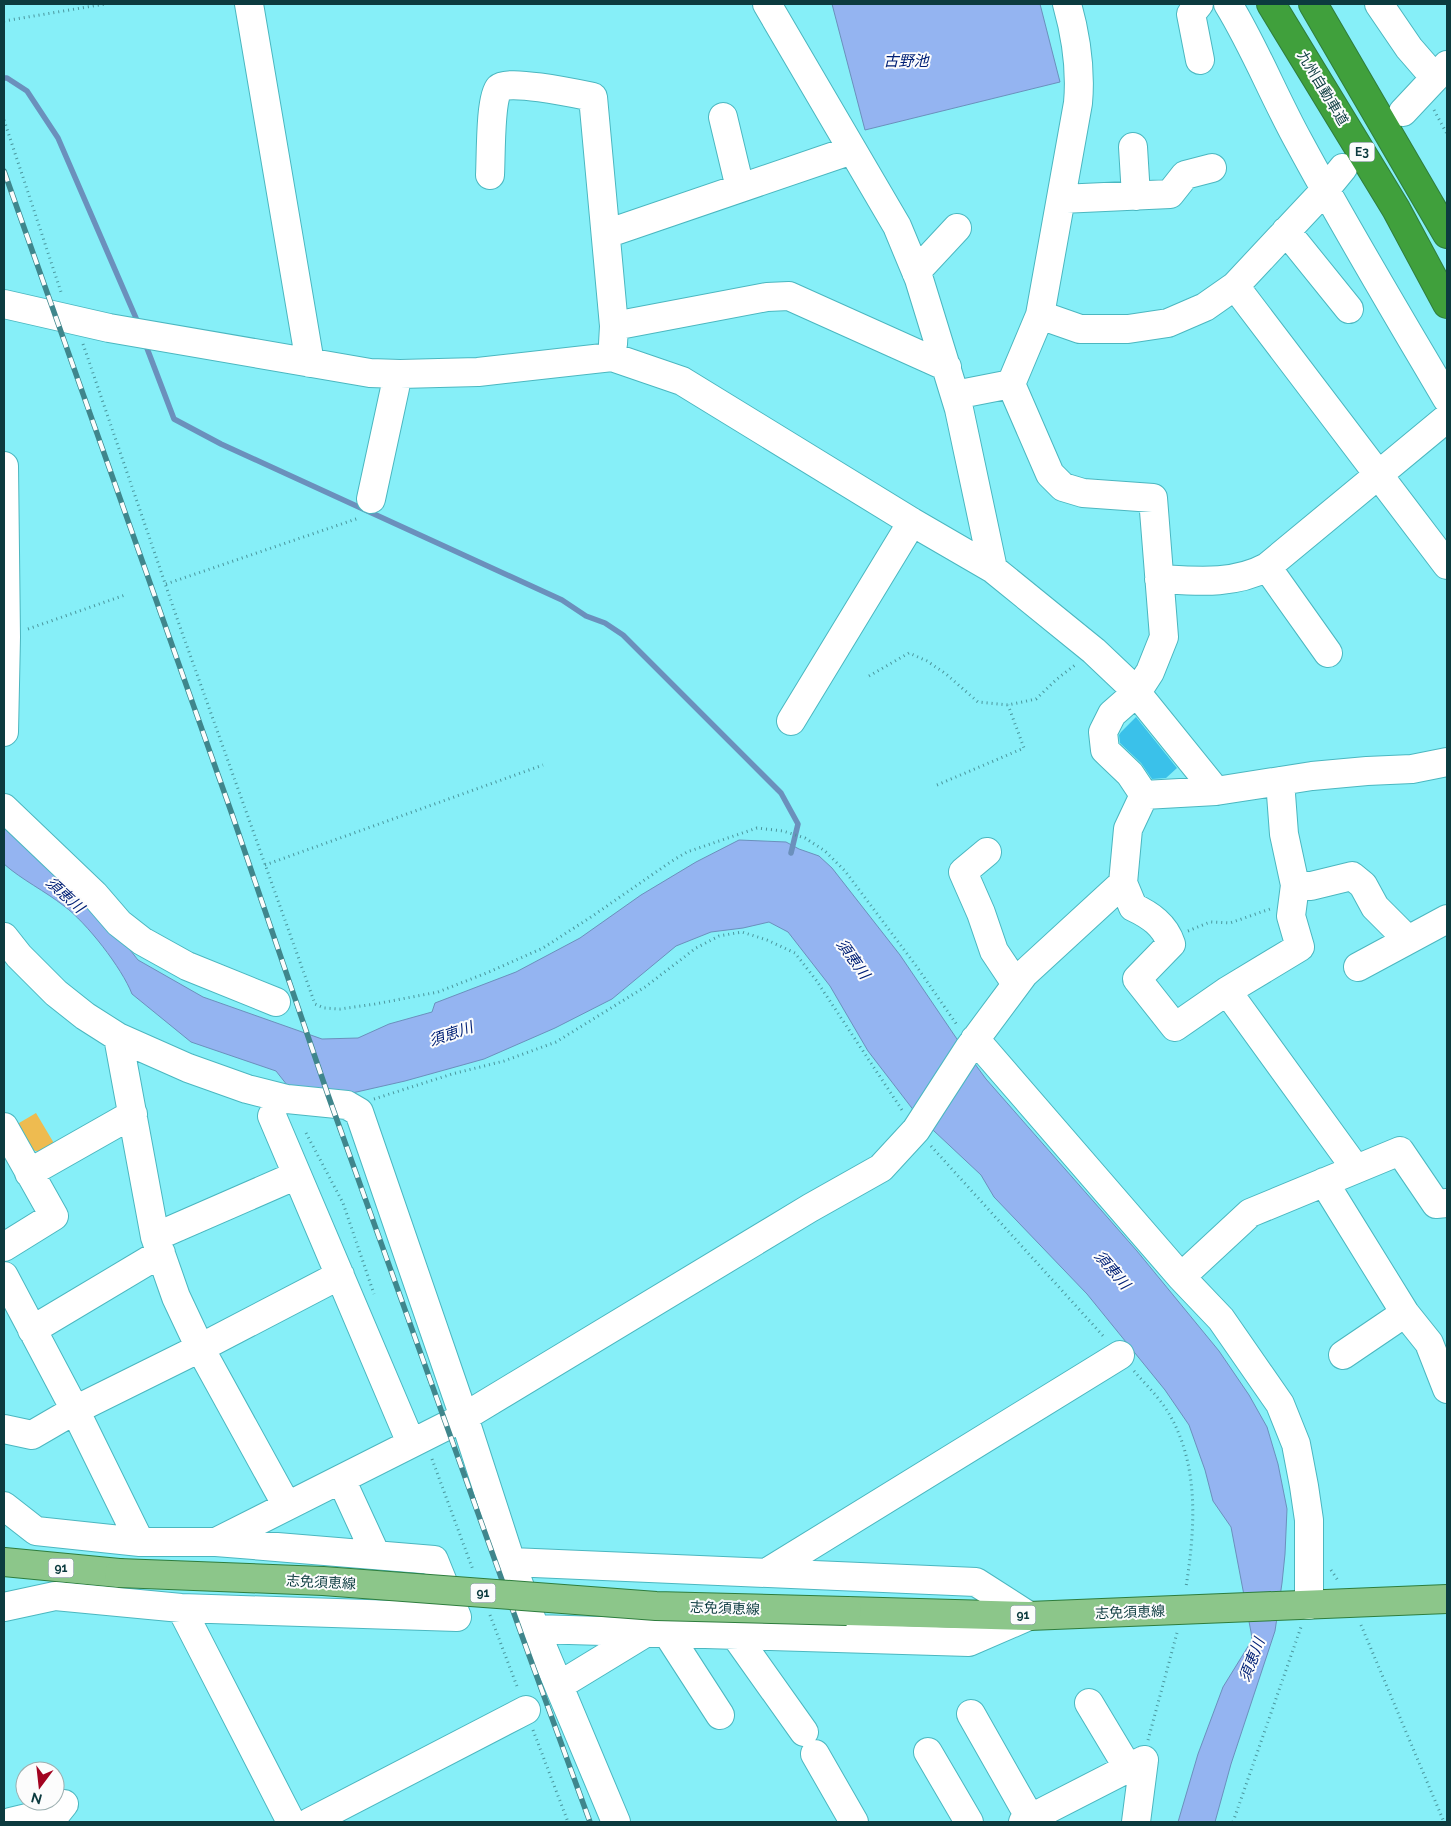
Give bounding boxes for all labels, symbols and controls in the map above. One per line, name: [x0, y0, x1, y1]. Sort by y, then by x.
street label: 九州自動車道: [1295, 48, 1351, 128]
water label: 古野池: [883, 52, 930, 70]
road number: E3: [1350, 142, 1374, 162]
water label: 須恵川: [42, 873, 89, 918]
water label: 須恵川: [832, 936, 875, 984]
water label: 須恵川: [427, 1018, 477, 1050]
water label: 須恵川: [1090, 1247, 1135, 1294]
road number: 91: [48, 1559, 74, 1578]
street label: 志免須恵線: [286, 1572, 356, 1592]
road number: 91: [470, 1584, 496, 1602]
street label: 志免須恵線: [690, 1599, 760, 1617]
street label: 志免須恵線: [1095, 1603, 1165, 1621]
road number: 91: [1010, 1606, 1036, 1624]
water label: 須恵川: [1236, 1634, 1269, 1684]
north arrow: [15, 1761, 65, 1811]
text: N: [29, 1789, 44, 1808]

